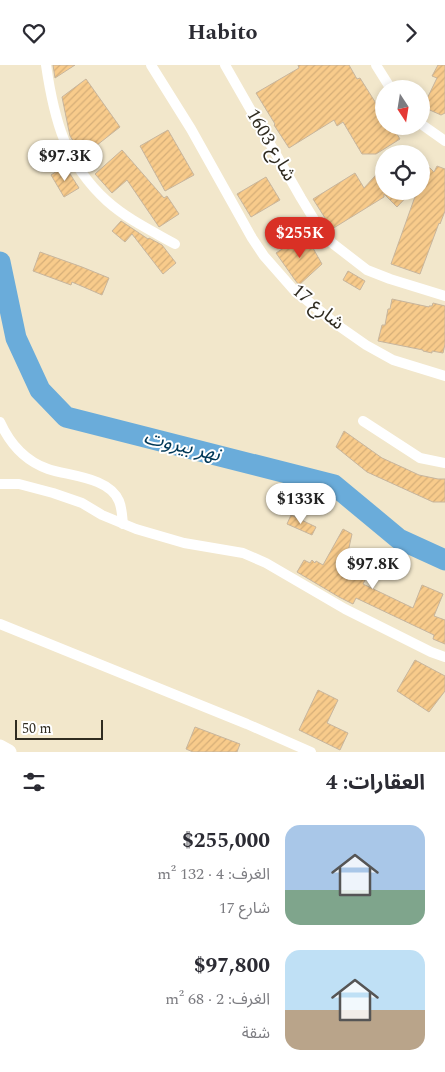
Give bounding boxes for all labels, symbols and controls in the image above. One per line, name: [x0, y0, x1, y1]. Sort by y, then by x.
text: Habito: [187, 16, 258, 49]
icon: heart: [20, 19, 48, 47]
icon: forward: [397, 19, 425, 47]
north arrow: [375, 80, 430, 135]
map controls: [375, 80, 430, 200]
street label: شارع 1603: [238, 103, 304, 187]
pin: $97.3K: [24, 139, 106, 182]
text: $97.3K: [39, 144, 91, 168]
button: locate: [375, 145, 430, 200]
pin: $255K: [265, 217, 335, 259]
text: $255K: [276, 221, 324, 245]
street label: شارع 17: [285, 277, 351, 337]
water label: نهر بيروت: [141, 422, 225, 470]
pin: $133K: [266, 483, 336, 525]
text: $133K: [277, 487, 325, 511]
pin: $97.8K: [332, 547, 414, 590]
text: $97.8K: [347, 552, 399, 576]
scale bar: [15, 717, 102, 740]
text: 50 m: [22, 718, 52, 739]
text: العقارات: 4: [326, 767, 425, 799]
icon: filters: [20, 768, 48, 796]
text: $255,000: [182, 825, 270, 857]
icon: home: [325, 845, 385, 905]
text: الغرف: 4 · 132 m²: [157, 862, 270, 886]
text: شارع 17: [219, 896, 270, 920]
text: $97,800: [194, 950, 270, 982]
icon: home: [325, 970, 385, 1030]
text: الغرف: 2 · 68 m²: [165, 987, 270, 1011]
text: شقة: [242, 1021, 270, 1045]

